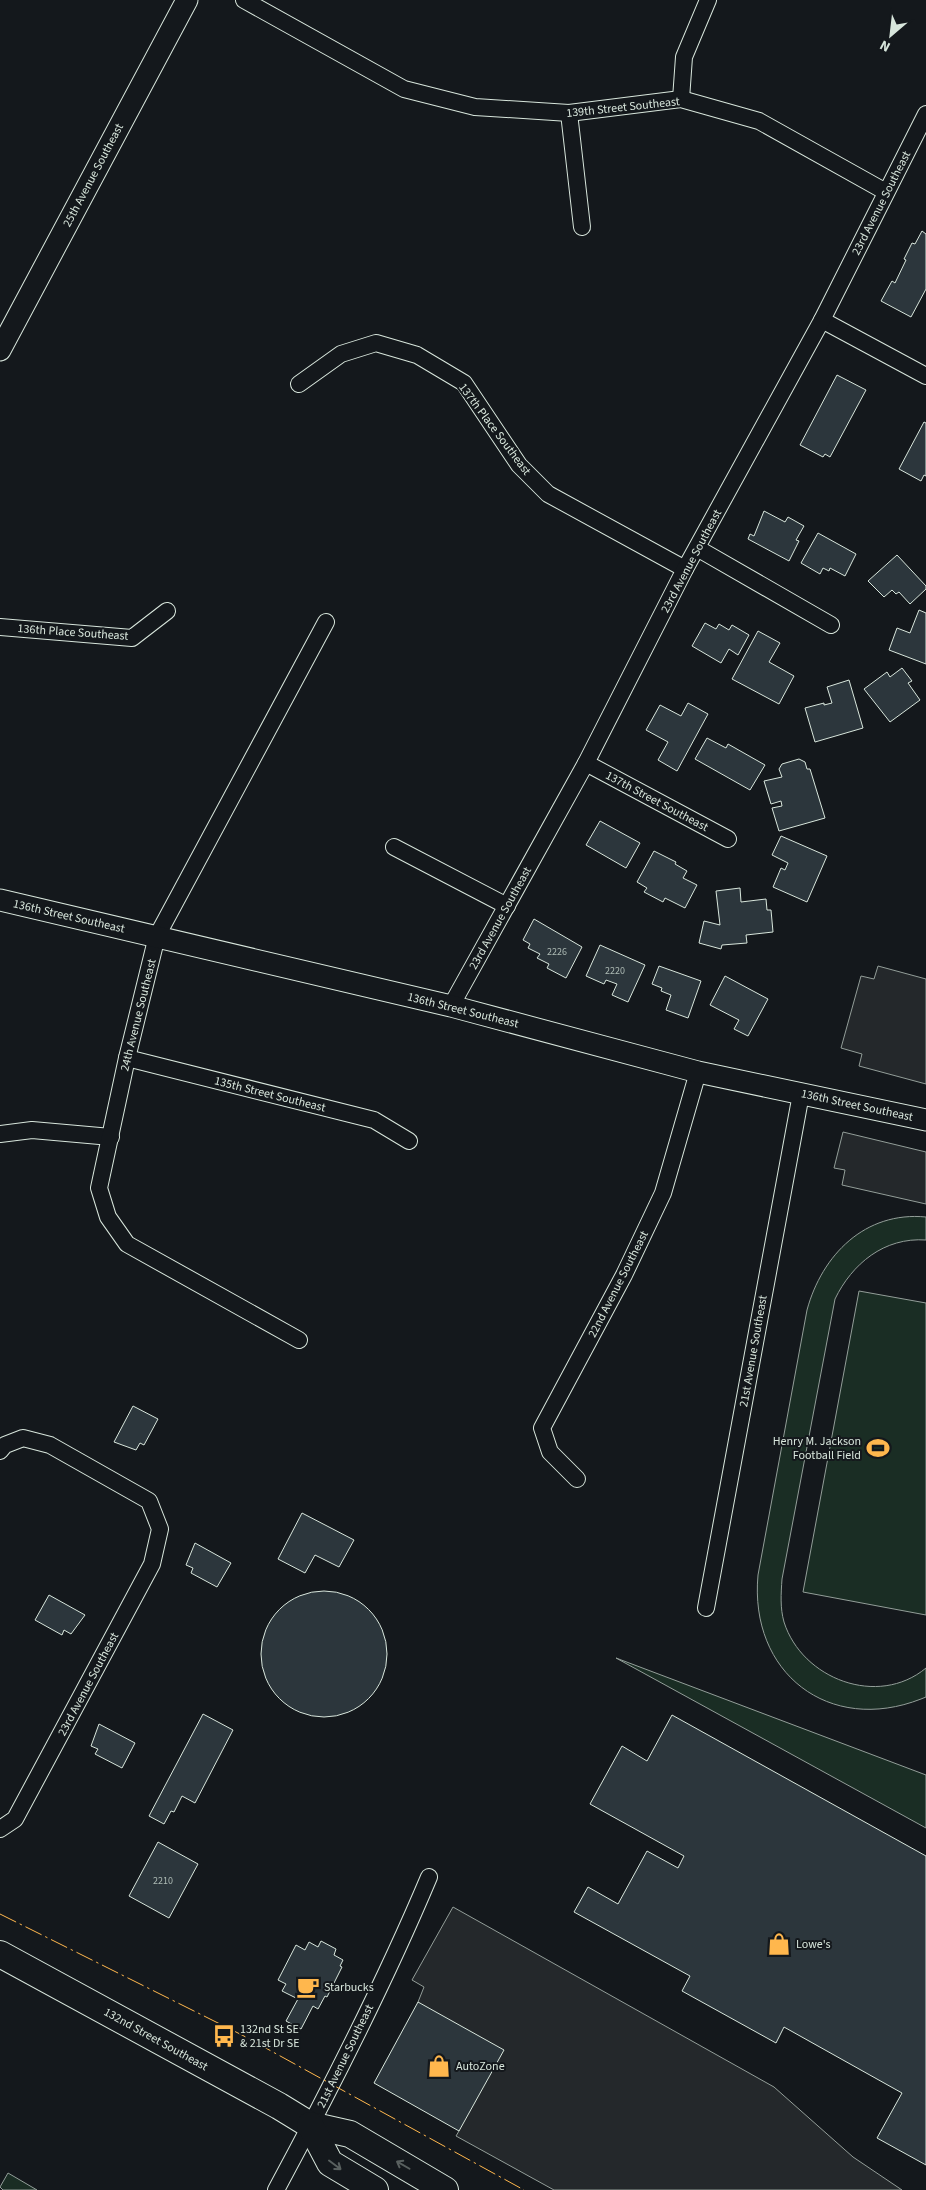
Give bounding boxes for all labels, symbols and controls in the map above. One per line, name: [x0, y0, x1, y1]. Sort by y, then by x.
north arrow: [866, 10, 916, 60]
text: N: [877, 35, 894, 57]
street label: 139th Street Southeast: [565, 93, 681, 122]
street label: 25th Avenue Southeast: [59, 120, 128, 230]
street label: 23rd Avenue Southeast: [848, 148, 915, 258]
street label: 137th Place Southeast: [454, 380, 535, 479]
street label: 23rd Avenue Southeast: [657, 506, 726, 616]
street label: 136th Place Southeast: [17, 620, 129, 645]
street label: 137th Street Southeast: [602, 767, 711, 836]
street label: 23rd Avenue Southeast: [465, 864, 536, 973]
street label: 136th Street Southeast: [11, 895, 126, 938]
house number: 2226: [547, 945, 567, 959]
street label: 24th Avenue Southeast: [116, 957, 161, 1073]
house number: 2220: [605, 964, 625, 978]
street label: 136th Street Southeast: [405, 988, 520, 1033]
street label: 135th Street Southeast: [212, 1072, 327, 1117]
street label: 136th Street Southeast: [799, 1085, 914, 1126]
street label: 22nd Avenue Southeast: [584, 1228, 653, 1340]
street label: 21st Avenue Southeast: [735, 1294, 772, 1408]
place label: Henry M. Jackson Football Field: [773, 1433, 861, 1464]
sports icon: Henry M. Jackson Football Field: [865, 1435, 891, 1461]
street label: 23rd Avenue Southeast: [54, 1629, 123, 1739]
house number: 2210: [153, 1874, 173, 1888]
shop icon: Lowe's: [766, 1931, 792, 1957]
place label: Lowe's: [796, 1936, 830, 1953]
cafe icon: Starbucks: [295, 1974, 321, 2000]
place label: Starbucks: [324, 1979, 374, 1996]
street label: 21st Avenue Southeast: [313, 2002, 378, 2111]
street label: 132nd Street Southeast: [101, 2004, 211, 2075]
place label: 132nd St SE & 21st Dr SE: [240, 2021, 300, 2052]
bus stop icon: 132nd St SE & 21st Dr SE: [211, 2023, 237, 2049]
shop icon: AutoZone: [426, 2053, 452, 2079]
place label: AutoZone: [456, 2058, 505, 2075]
one-way arrow: [328, 2160, 342, 2170]
one-way arrow: [397, 2160, 411, 2170]

